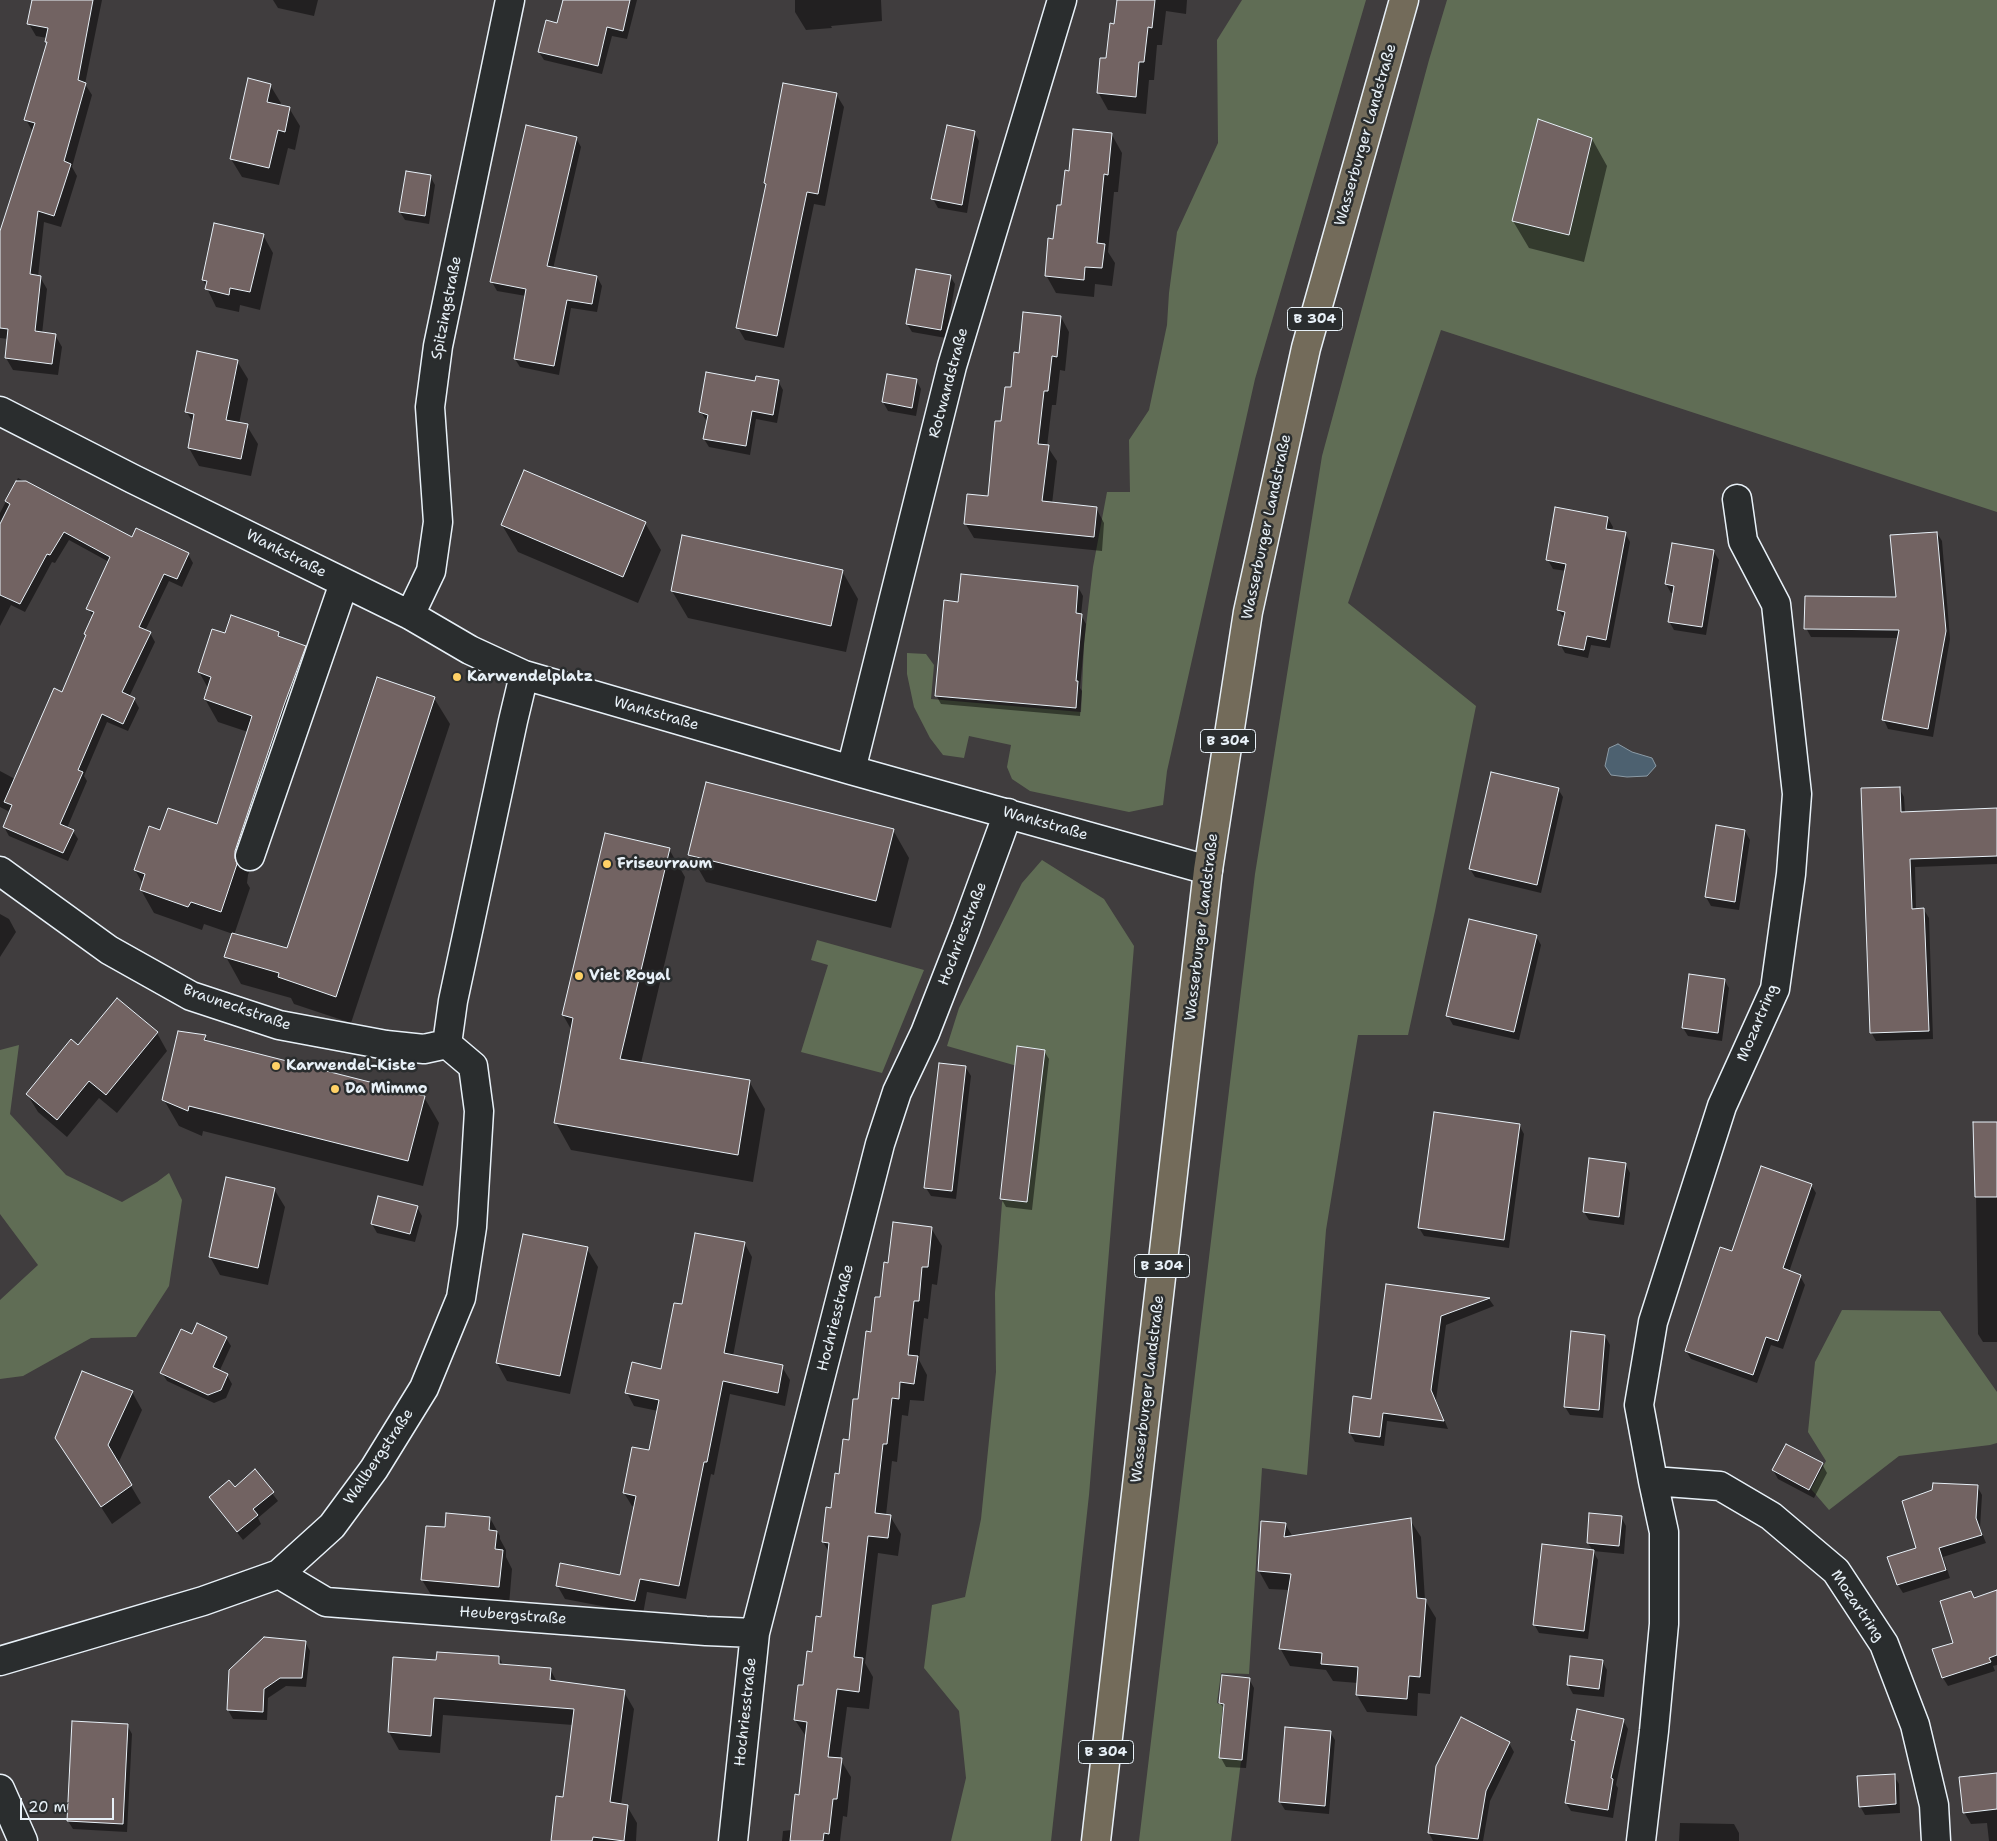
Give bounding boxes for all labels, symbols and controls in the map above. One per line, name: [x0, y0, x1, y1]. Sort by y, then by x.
street label: Wasserburger Landstraße: [1331, 42, 1401, 228]
street label: Spitzingstraße: [428, 255, 466, 361]
road number: B 304: [1288, 308, 1342, 330]
street label: Rotwandstraße: [926, 326, 972, 440]
street label: Wasserburger Landstraße: [1239, 433, 1295, 621]
street label: Wankstraße: [243, 526, 329, 582]
place label: Karwendelplatz: [467, 668, 593, 686]
marker: Karwendelplatz: [451, 671, 463, 683]
street label: Wankstraße: [611, 693, 701, 735]
road number: B 304: [1200, 729, 1256, 752]
street label: Wankstraße: [1000, 803, 1090, 845]
street label: Wasserburger Landstraße: [1182, 832, 1222, 1022]
place label: Friseurraum: [617, 855, 712, 873]
marker: Friseurraum: [601, 858, 613, 870]
street label: Hochriesstraße: [935, 880, 991, 988]
place label: Viet Royal: [589, 967, 670, 985]
marker: Viet Royal: [573, 970, 585, 982]
street label: Brauneckstraße: [181, 981, 293, 1035]
street label: Mozartring: [1734, 981, 1782, 1065]
place label: Karwendel-Kiste: [286, 1057, 416, 1075]
marker: Karwendel-Kiste: [270, 1060, 282, 1072]
place label: Da Mimmo: [345, 1080, 428, 1098]
marker: Da Mimmo: [329, 1083, 341, 1095]
road number: B 304: [1134, 1254, 1190, 1278]
street label: Hochriesstraße: [814, 1263, 858, 1373]
street label: Wasserburger Landstraße: [1128, 1294, 1168, 1484]
street label: Wallbergstraße: [340, 1406, 418, 1508]
street label: Mozartring: [1826, 1567, 1888, 1645]
street label: Heubergstraße: [459, 1603, 567, 1629]
street label: Hochriesstraße: [731, 1657, 761, 1767]
road number: B 304: [1078, 1740, 1134, 1764]
scale bar: [22, 1788, 116, 1820]
text: 20 m: [28, 1797, 67, 1817]

